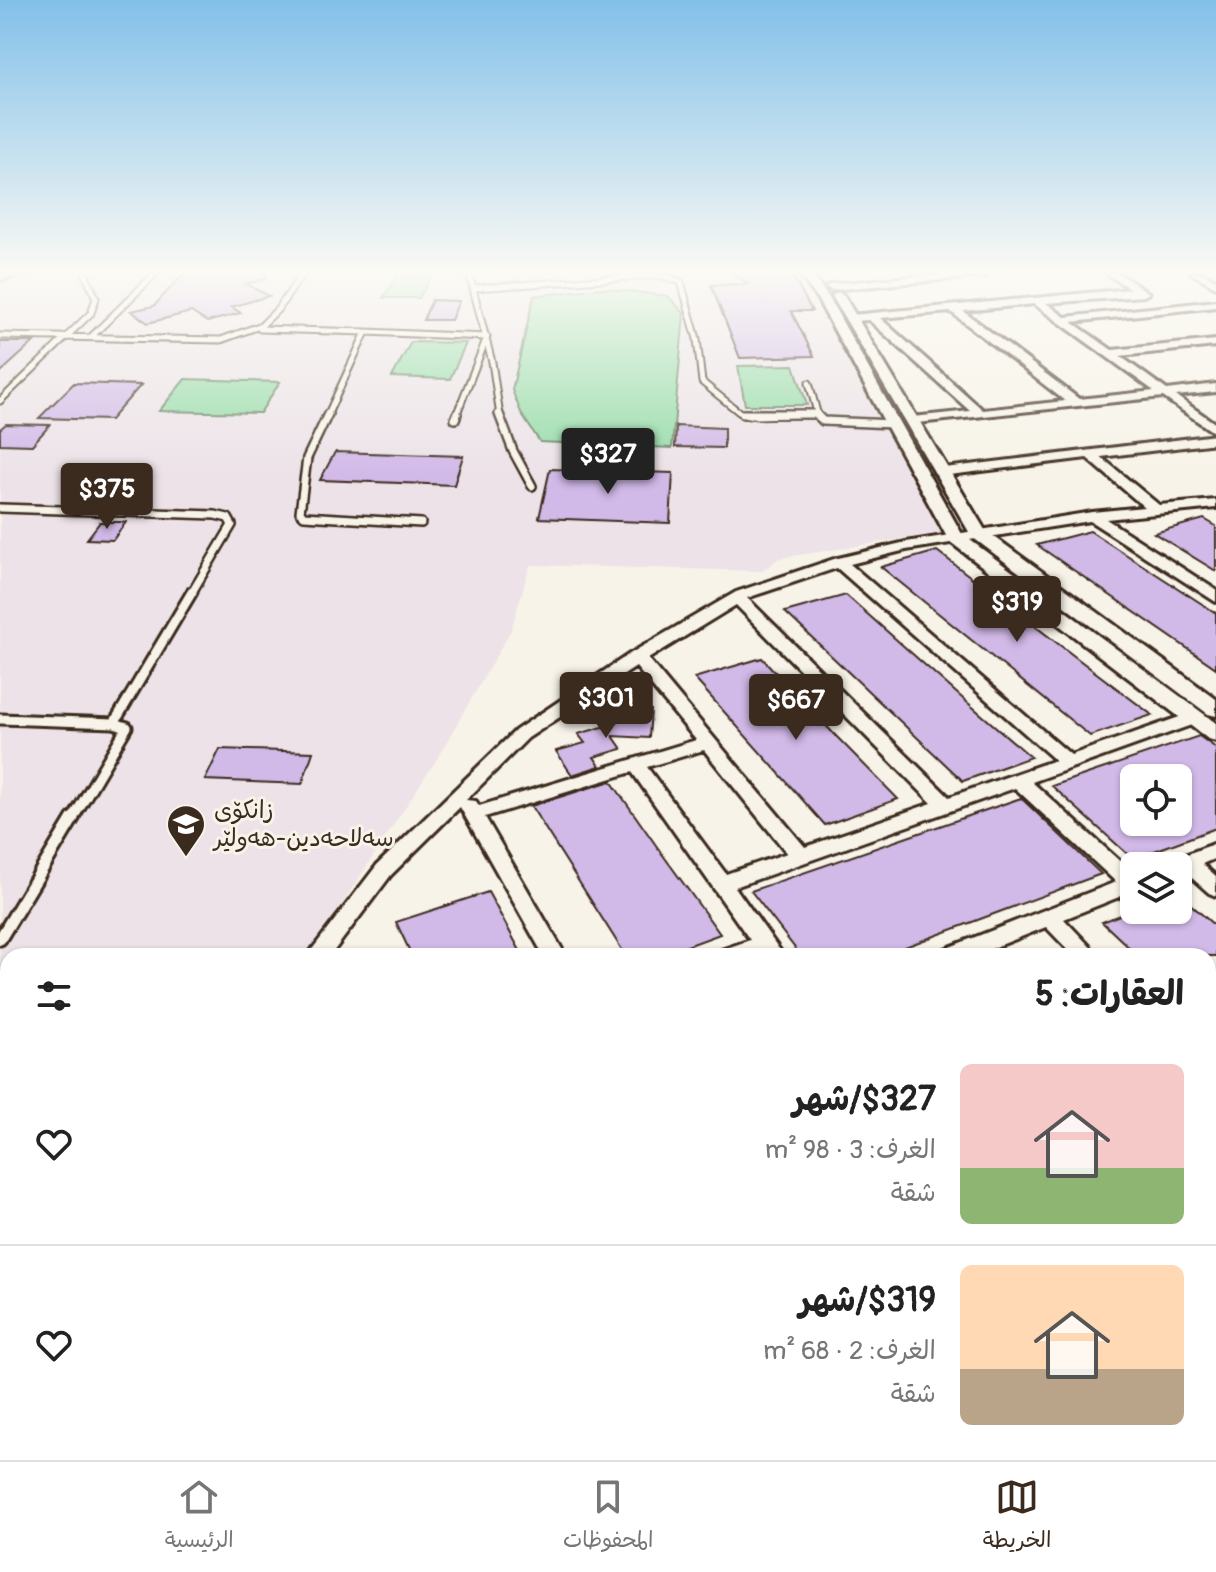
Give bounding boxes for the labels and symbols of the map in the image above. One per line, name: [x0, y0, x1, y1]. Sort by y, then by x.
pin: $327: [561, 428, 655, 496]
pin: $375: [60, 463, 154, 531]
pin: $319: [970, 576, 1064, 644]
pin: $301: [559, 672, 653, 740]
pin: $667: [749, 674, 843, 742]
place label: زانکۆی سەلاحەدین-هەولێر: [212, 796, 394, 853]
school or university icon: زانکۆی سەلاحەدین-هەولێر: [165, 803, 207, 858]

